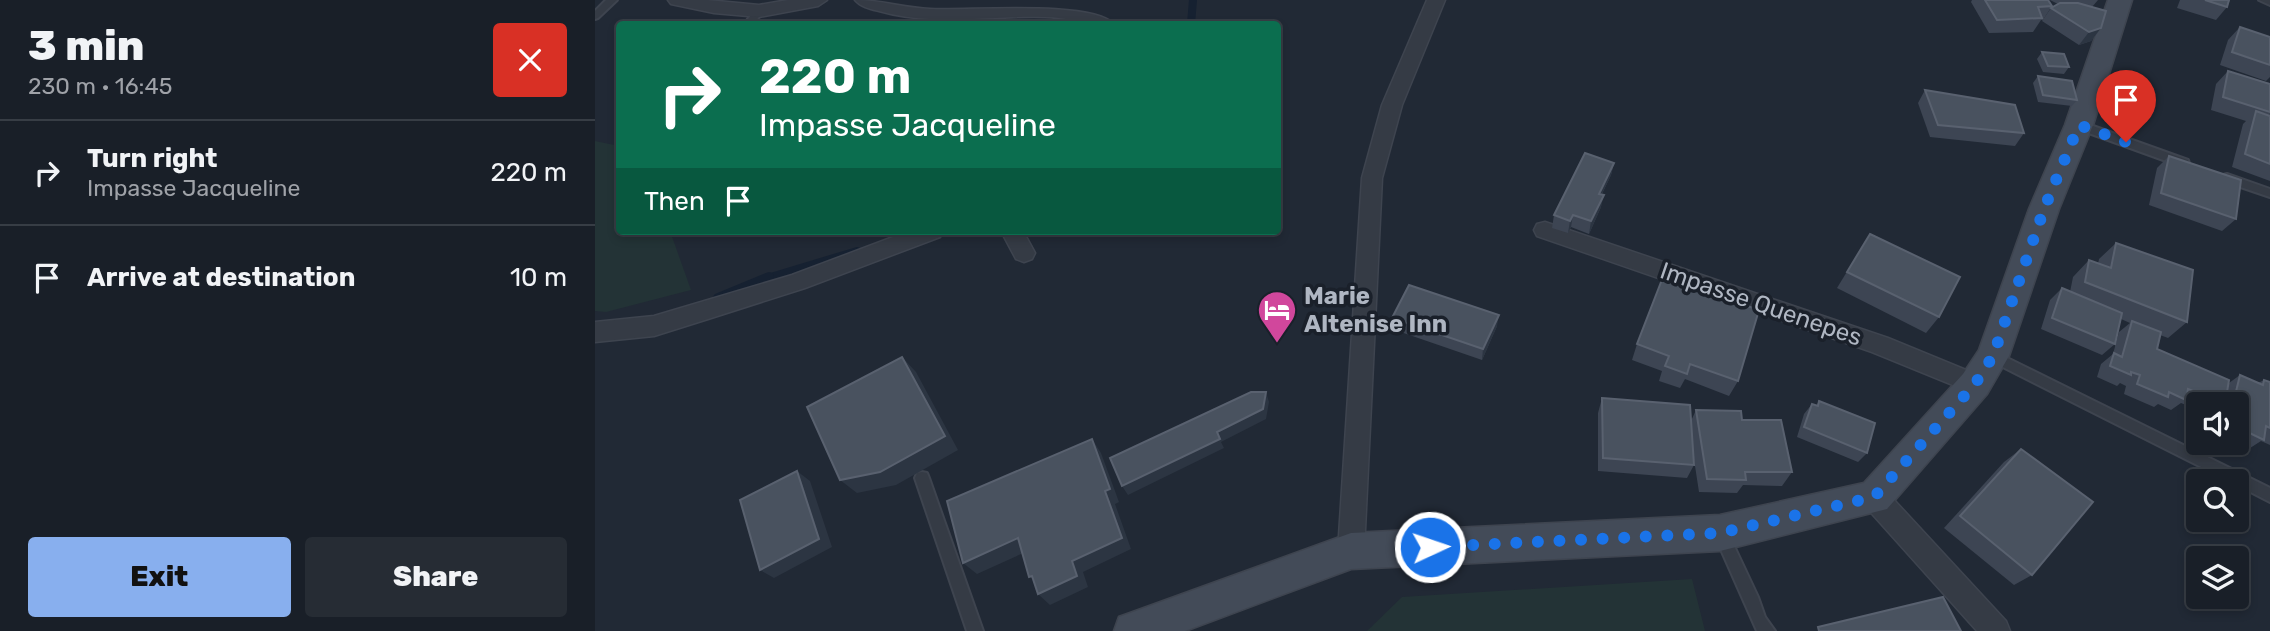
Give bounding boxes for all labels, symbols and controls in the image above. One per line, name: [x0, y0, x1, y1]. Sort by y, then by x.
text: 3 min: [28, 21, 144, 71]
button: close: [493, 23, 567, 97]
text: 220 m: [759, 47, 911, 105]
icon: right: [644, 49, 735, 140]
pin: [2096, 70, 2156, 142]
text: 230 m · 16:45: [28, 72, 172, 100]
icon: arrive: [2107, 81, 2145, 119]
text: Impasse Jacqueline: [759, 106, 1056, 144]
text: Turn right: [87, 143, 217, 174]
icon: right: [28, 154, 66, 192]
text: 220 m: [490, 157, 567, 188]
text: Impasse Jacqueline: [87, 174, 300, 202]
icon: arrive: [719, 182, 757, 220]
text: Then: [644, 186, 705, 217]
street label: Impasse Quenepes: [1657, 256, 1865, 352]
icon: arrive: [28, 259, 66, 297]
text: Arrive at destination: [87, 262, 355, 293]
text: 10 m: [510, 262, 567, 293]
place label: Marie Altenise Inn: [1304, 282, 1447, 338]
hotel icon: Marie Altenise Inn: [1256, 289, 1298, 344]
map controls: [2186, 392, 2249, 609]
button: sound: [2186, 392, 2249, 455]
button: search: [2186, 469, 2249, 532]
position arrow: [1393, 510, 1467, 584]
button: Exit: [28, 537, 291, 617]
button: Share: [305, 537, 567, 617]
button: layers: [2186, 546, 2249, 609]

